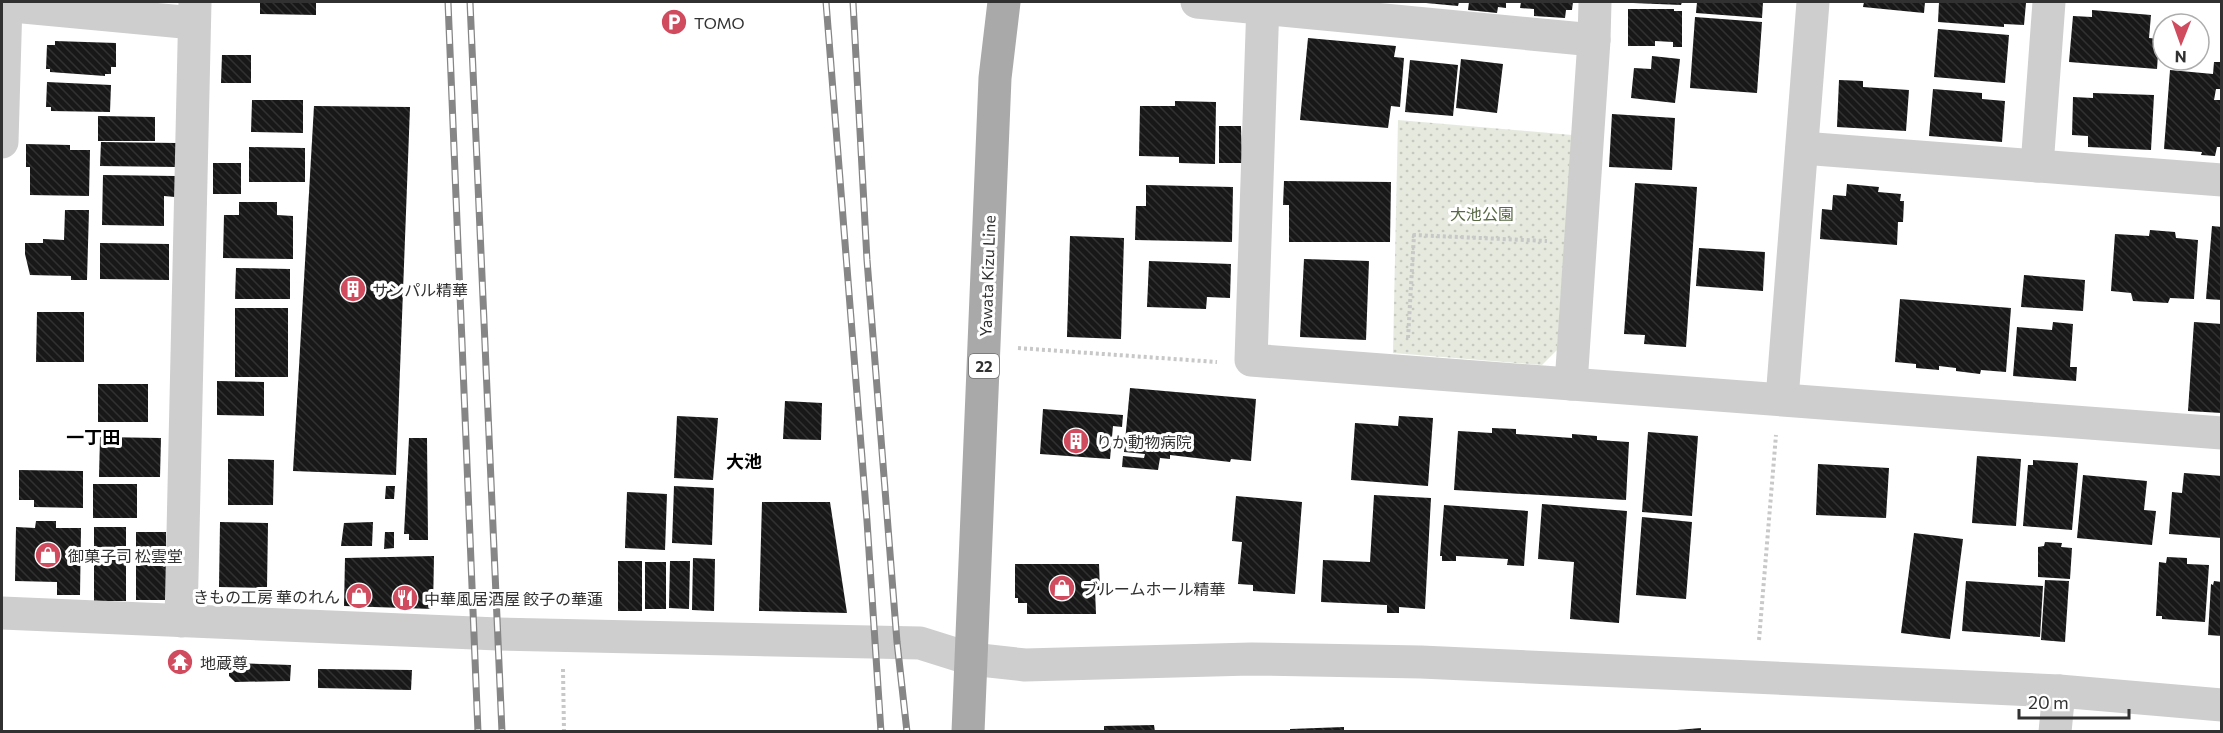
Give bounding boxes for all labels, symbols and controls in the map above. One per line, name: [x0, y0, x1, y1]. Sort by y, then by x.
parking icon: TOMO: [659, 7, 689, 37]
north arrow: [2151, 12, 2211, 72]
place label: TOMO: [694, 13, 745, 32]
text: N: [2175, 48, 2187, 67]
park label: 大池公園: [1450, 204, 1514, 223]
street label: Yawata Kizu Line: [975, 215, 999, 337]
building icon: サンパル精華: [338, 274, 368, 304]
place label: サンパル精華: [372, 280, 468, 299]
road number: 22: [969, 354, 999, 378]
district label: 一丁田: [66, 426, 120, 448]
building icon: りか動物病院: [1061, 426, 1091, 456]
place label: りか動物病院: [1096, 432, 1192, 451]
district label: 大池: [726, 450, 762, 472]
shop icon: 御菓子司 松雲堂: [33, 540, 63, 570]
place label: 御菓子司 松雲堂: [68, 546, 183, 565]
shop icon: ブルームホール精華: [1047, 573, 1077, 603]
place label: ブルームホール精華: [1082, 579, 1226, 598]
shop icon: きもの工房 華のれん: [344, 581, 374, 611]
restaurant icon: 中華風居酒屋 餃子の華蓮: [390, 583, 420, 613]
place label: きもの工房 華のれん: [193, 587, 340, 606]
place label: 中華風居酒屋 餃子の華蓮: [424, 589, 603, 608]
temple icon: 地蔵尊: [165, 647, 195, 677]
place label: 地蔵尊: [200, 653, 248, 672]
scale bar: [2019, 682, 2128, 720]
text: 20 m: [2028, 691, 2069, 713]

